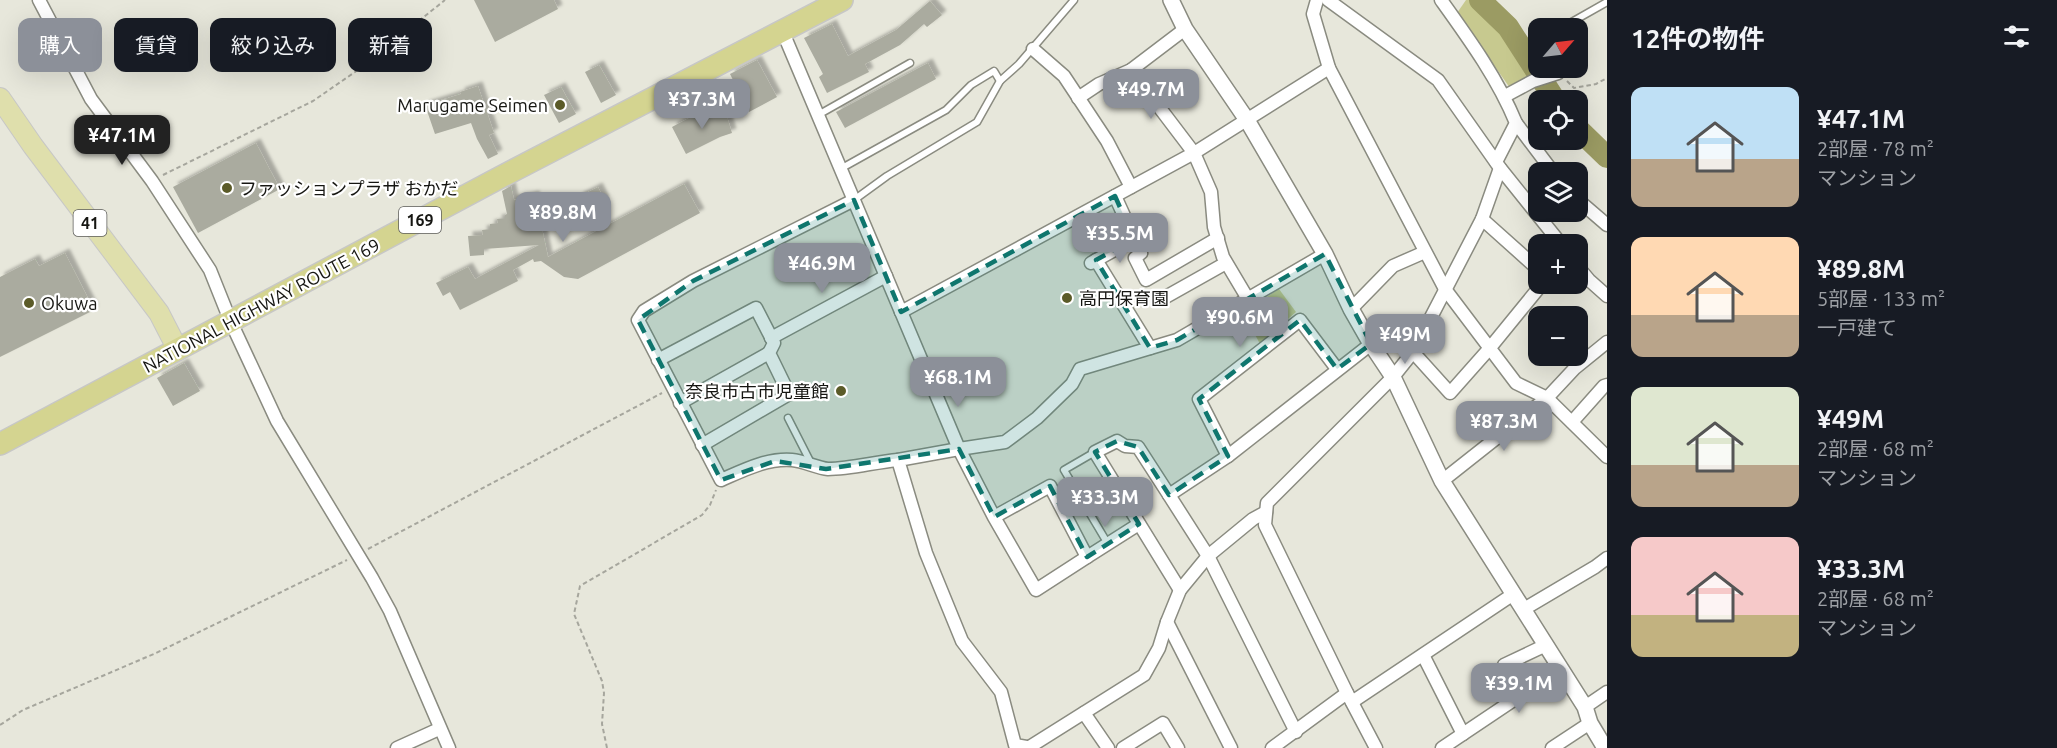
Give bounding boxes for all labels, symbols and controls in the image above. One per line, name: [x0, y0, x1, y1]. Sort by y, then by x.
chip: 購入: [18, 18, 102, 72]
chip: 賃貸: [114, 18, 198, 72]
chip: 絞り込み: [210, 18, 336, 72]
chip: 新着: [348, 18, 432, 72]
north arrow: [1528, 18, 1588, 78]
map controls: [1528, 18, 1588, 366]
icon: filters: [2000, 20, 2033, 53]
text: 12件の物件: [1631, 24, 1764, 53]
pin: ¥49.7M: [1102, 69, 1200, 120]
text: ¥49.7M: [1117, 77, 1185, 100]
pin: ¥37.3M: [653, 79, 751, 130]
text: ¥37.3M: [668, 87, 736, 110]
button: locate: [1528, 90, 1588, 150]
place label: Marugame Seimen: [397, 95, 548, 115]
marker: Marugame Seimen: [553, 98, 567, 112]
text: ¥47.1M: [1817, 104, 1905, 133]
icon: home: [1679, 111, 1751, 183]
pin: ¥47.1M: [73, 115, 171, 166]
text: ¥47.1M: [88, 123, 156, 146]
text: 2部屋 · 78 m²: [1817, 137, 1934, 160]
button: layers: [1528, 162, 1588, 222]
text: マンション: [1817, 166, 1917, 189]
place label: ファッションプラザ おかだ: [239, 178, 459, 198]
marker: ファッションプラザ おかだ: [220, 181, 234, 195]
pin: ¥89.8M: [514, 192, 612, 243]
text: ¥89.8M: [529, 200, 597, 223]
road number: 169: [399, 207, 441, 233]
road number: 41: [74, 210, 106, 236]
pin: ¥35.5M: [1071, 213, 1169, 264]
text: ¥35.5M: [1086, 221, 1154, 244]
street label: NATIONAL HIGHWAY ROUTE 169: [139, 234, 383, 376]
button: +: [1528, 234, 1588, 294]
pin: ¥46.9M: [773, 243, 871, 294]
text: ¥46.9M: [788, 251, 856, 274]
text: ¥89.8M: [1817, 254, 1905, 283]
icon: home: [1679, 261, 1751, 333]
text: 5部屋 · 133 m²: [1817, 287, 1945, 310]
place label: 高円保育園: [1079, 288, 1169, 308]
marker: 高円保育園: [1060, 291, 1074, 305]
place label: Okuwa: [41, 293, 98, 313]
marker: Okuwa: [22, 296, 36, 310]
pin: ¥90.6M: [1191, 297, 1289, 348]
text: ¥90.6M: [1206, 305, 1274, 328]
button: −: [1528, 306, 1588, 366]
pin: ¥49M: [1369, 314, 1441, 365]
text: 一戸建て: [1817, 316, 1897, 339]
text: ¥49M: [1379, 322, 1431, 345]
pin: ¥68.1M: [909, 357, 1007, 408]
text: ¥68.1M: [924, 365, 992, 388]
place label: 奈良市古市児童館: [685, 381, 829, 401]
marker: 奈良市古市児童館: [834, 384, 848, 398]
pin: ¥87.3M: [1455, 401, 1553, 452]
text: ¥49M: [1817, 404, 1884, 433]
text: ¥87.3M: [1470, 409, 1538, 432]
icon: home: [1679, 411, 1751, 483]
text: 2部屋 · 68 m²: [1817, 437, 1934, 460]
text: マンション: [1817, 466, 1917, 489]
pin: ¥33.3M: [1056, 477, 1154, 528]
text: ¥33.3M: [1071, 485, 1139, 508]
text: ¥33.3M: [1817, 554, 1905, 583]
icon: home: [1679, 561, 1751, 633]
text: 2部屋 · 68 m²: [1817, 587, 1934, 610]
text: マンション: [1817, 616, 1917, 639]
pin: ¥39.1M: [1470, 663, 1568, 714]
text: ¥39.1M: [1485, 671, 1553, 694]

